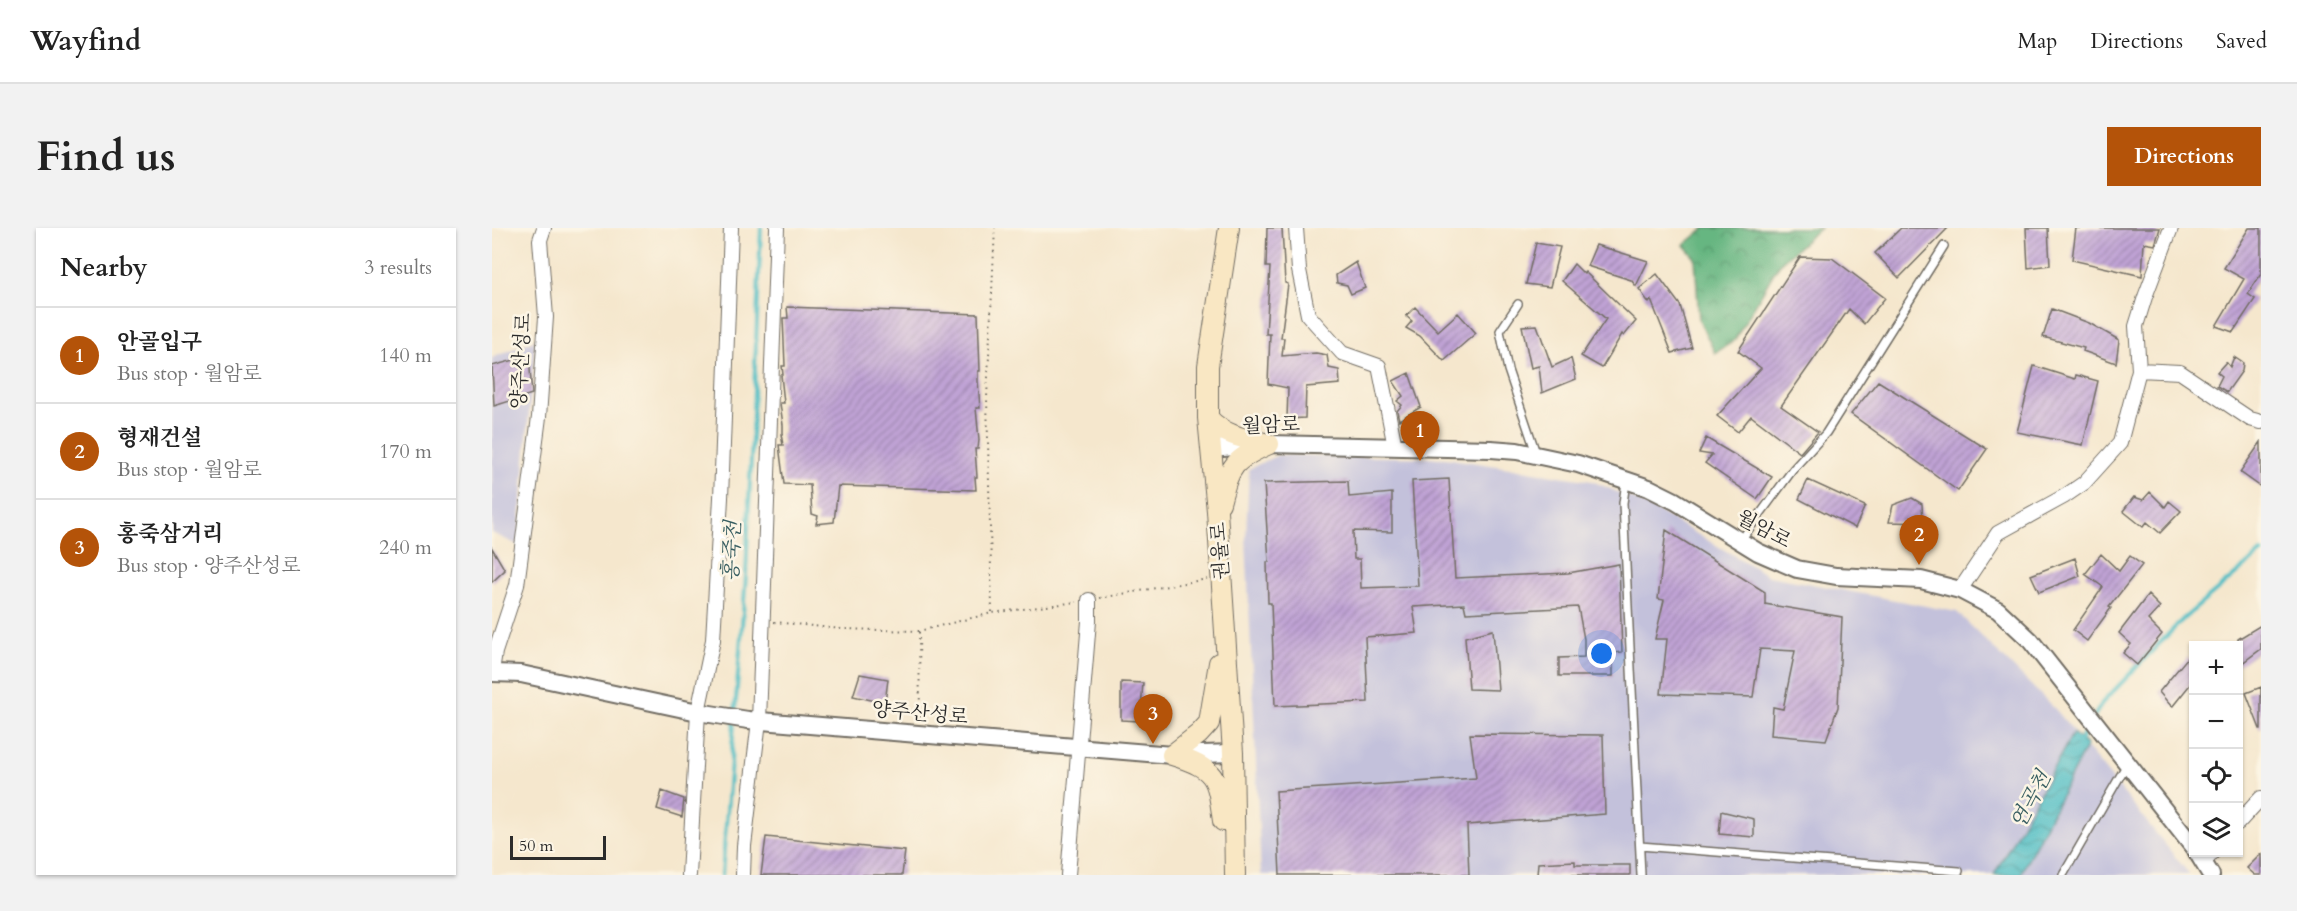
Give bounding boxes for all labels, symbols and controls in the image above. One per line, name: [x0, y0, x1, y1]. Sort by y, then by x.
text: Wayfind: [30, 22, 141, 60]
text: Map: [2017, 27, 2057, 56]
text: Directions: [2090, 27, 2183, 56]
text: Saved: [2216, 27, 2267, 56]
button: Directions: [2107, 127, 2261, 186]
text: Find us: [36, 128, 176, 185]
text: Nearby: [60, 250, 148, 285]
text: 3 results: [364, 254, 432, 281]
street label: 양주산성로: [505, 312, 537, 410]
text: 안골입구: [117, 327, 202, 357]
text: 1: [74, 342, 85, 369]
text: 140 m: [379, 342, 432, 369]
text: Bus stop · 월암로: [117, 360, 262, 387]
street label: 월암로: [1242, 410, 1300, 440]
pin: 1: [1400, 412, 1440, 461]
text: 형재건설: [117, 423, 202, 453]
text: 2: [74, 438, 85, 465]
text: 170 m: [379, 438, 432, 465]
text: Bus stop · 월암로: [117, 456, 262, 483]
street label: 월암로: [1732, 503, 1796, 555]
pin: 2: [1900, 516, 1938, 565]
water label: 홍죽천: [716, 518, 748, 582]
text: 홍죽삼거리: [117, 519, 223, 549]
street label: 권율로: [1205, 521, 1235, 581]
text: 3: [74, 534, 85, 561]
text: 240 m: [379, 534, 432, 561]
text: Bus stop · 양주산성로: [117, 552, 301, 579]
your location: [1587, 639, 1616, 668]
map controls: [2189, 641, 2243, 857]
button: +: [2189, 641, 2243, 695]
pin: 3: [1134, 694, 1172, 744]
street label: 양주산성로: [871, 695, 969, 731]
button: −: [2189, 695, 2243, 749]
button: locate: [2189, 749, 2243, 803]
water label: 연곡천: [2004, 765, 2059, 834]
button: layers: [2189, 803, 2243, 857]
scale bar: [510, 833, 606, 860]
text: 50 m: [519, 835, 553, 857]

